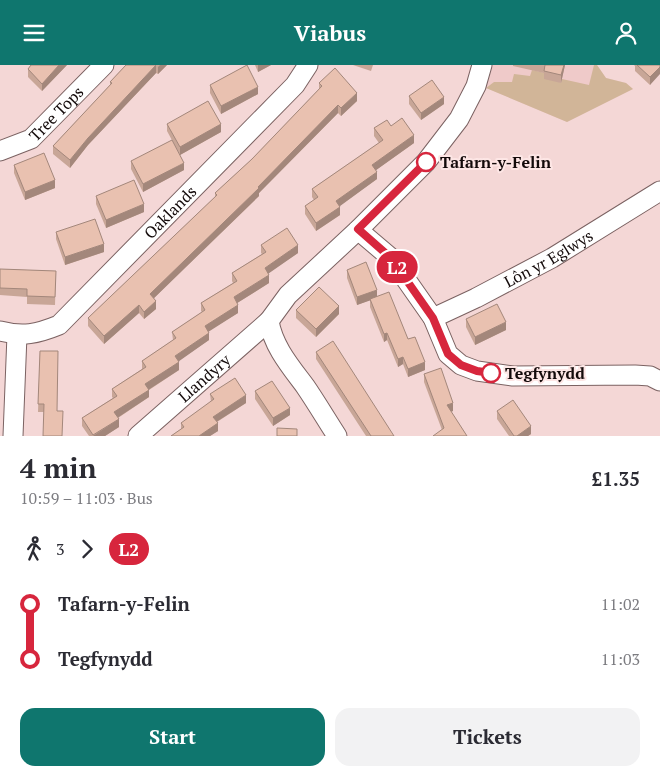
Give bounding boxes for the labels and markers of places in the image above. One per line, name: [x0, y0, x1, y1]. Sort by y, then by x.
place label: Tafarn-y-Felin: [440, 151, 552, 173]
marker: Tafarn-y-Felin: [416, 152, 436, 172]
place label: Tegfynydd: [505, 362, 585, 384]
marker: Tegfynydd: [481, 363, 501, 383]

